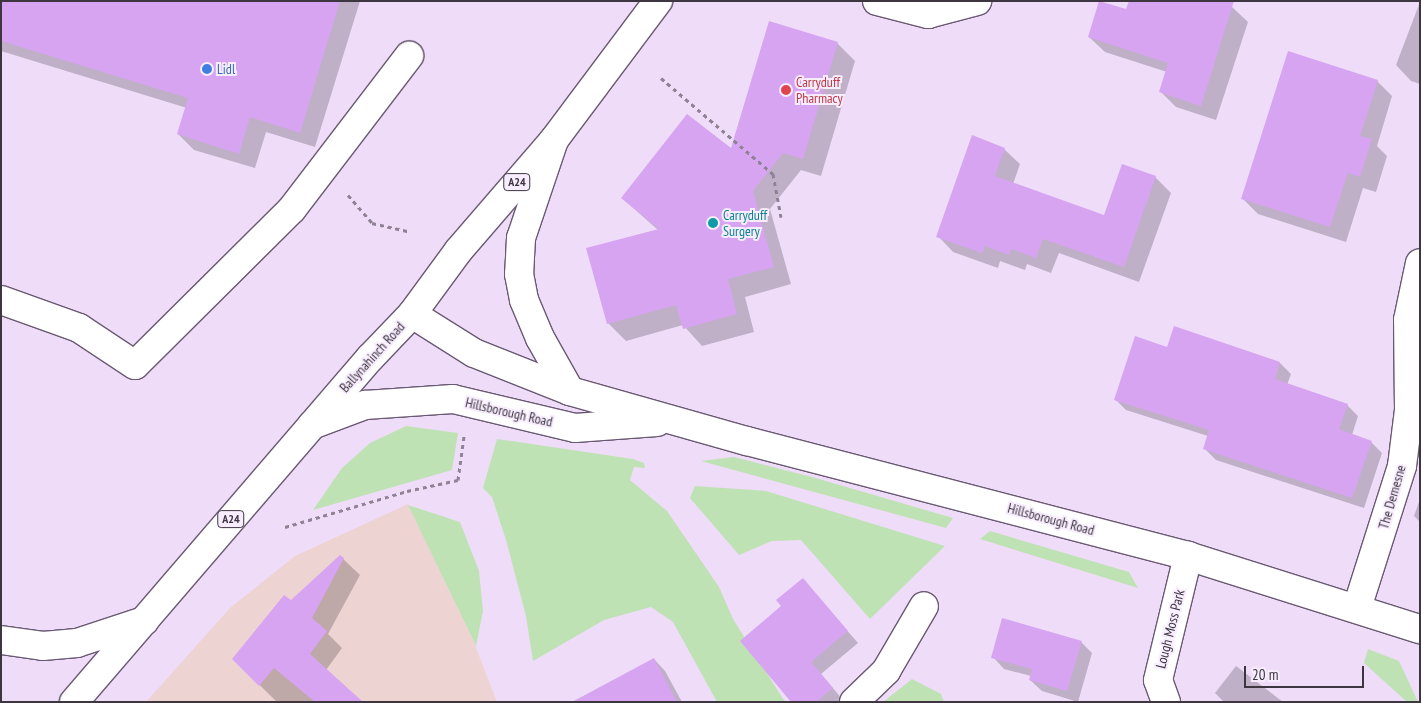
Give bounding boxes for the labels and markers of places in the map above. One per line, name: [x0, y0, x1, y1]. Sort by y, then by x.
place label: Lidl: [217, 61, 235, 77]
marker: Lidl: [201, 63, 213, 75]
place label: Carryduff Pharmacy: [796, 74, 843, 106]
marker: Carryduff Pharmacy: [780, 84, 792, 96]
place label: Carryduff Surgery: [723, 207, 767, 240]
marker: Carryduff Surgery: [707, 217, 719, 229]

